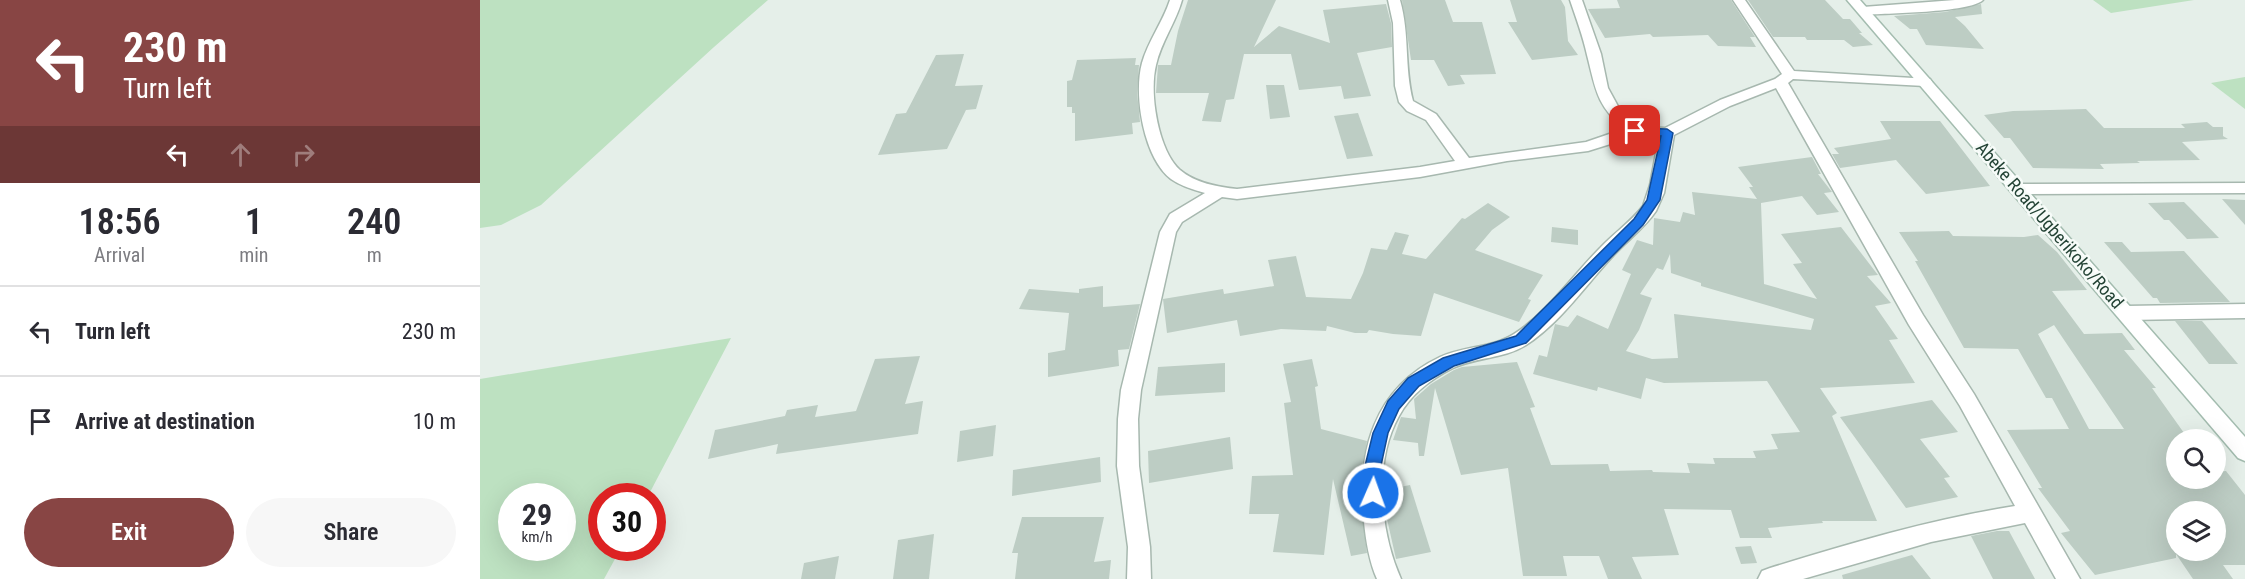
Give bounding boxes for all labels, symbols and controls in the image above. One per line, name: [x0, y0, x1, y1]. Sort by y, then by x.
text: 230 m: [123, 23, 228, 72]
icon: left: [24, 24, 102, 102]
text: Turn left: [123, 73, 212, 105]
pin: [1609, 105, 1660, 156]
icon: arrive: [1618, 114, 1651, 147]
street label: Abeke Road/Ugberikoko/Road: [1972, 137, 2128, 313]
icon: left: [161, 138, 194, 171]
icon: ahead: [224, 138, 257, 171]
icon: right: [287, 138, 320, 171]
text: 18:56: [79, 201, 161, 243]
text: 1: [245, 201, 263, 243]
text: 240: [347, 201, 401, 243]
text: Arrival: [94, 243, 145, 267]
text: min: [239, 243, 268, 267]
text: m: [367, 243, 382, 267]
icon: left: [24, 315, 57, 348]
text: Turn left: [75, 319, 150, 344]
text: 230 m: [402, 319, 456, 344]
icon: arrive: [24, 405, 57, 438]
text: Arrive at destination: [75, 409, 255, 434]
text: 10 m: [413, 409, 456, 434]
map controls: [2166, 429, 2226, 561]
button: search: [2166, 429, 2226, 489]
position arrow: [1341, 461, 1405, 525]
speed limit sign: 30: [588, 483, 666, 561]
text: 29: [522, 497, 552, 532]
button: Exit: [24, 498, 234, 567]
button: Share: [246, 498, 456, 567]
button: layers: [2166, 501, 2226, 561]
text: km/h: [522, 528, 552, 546]

